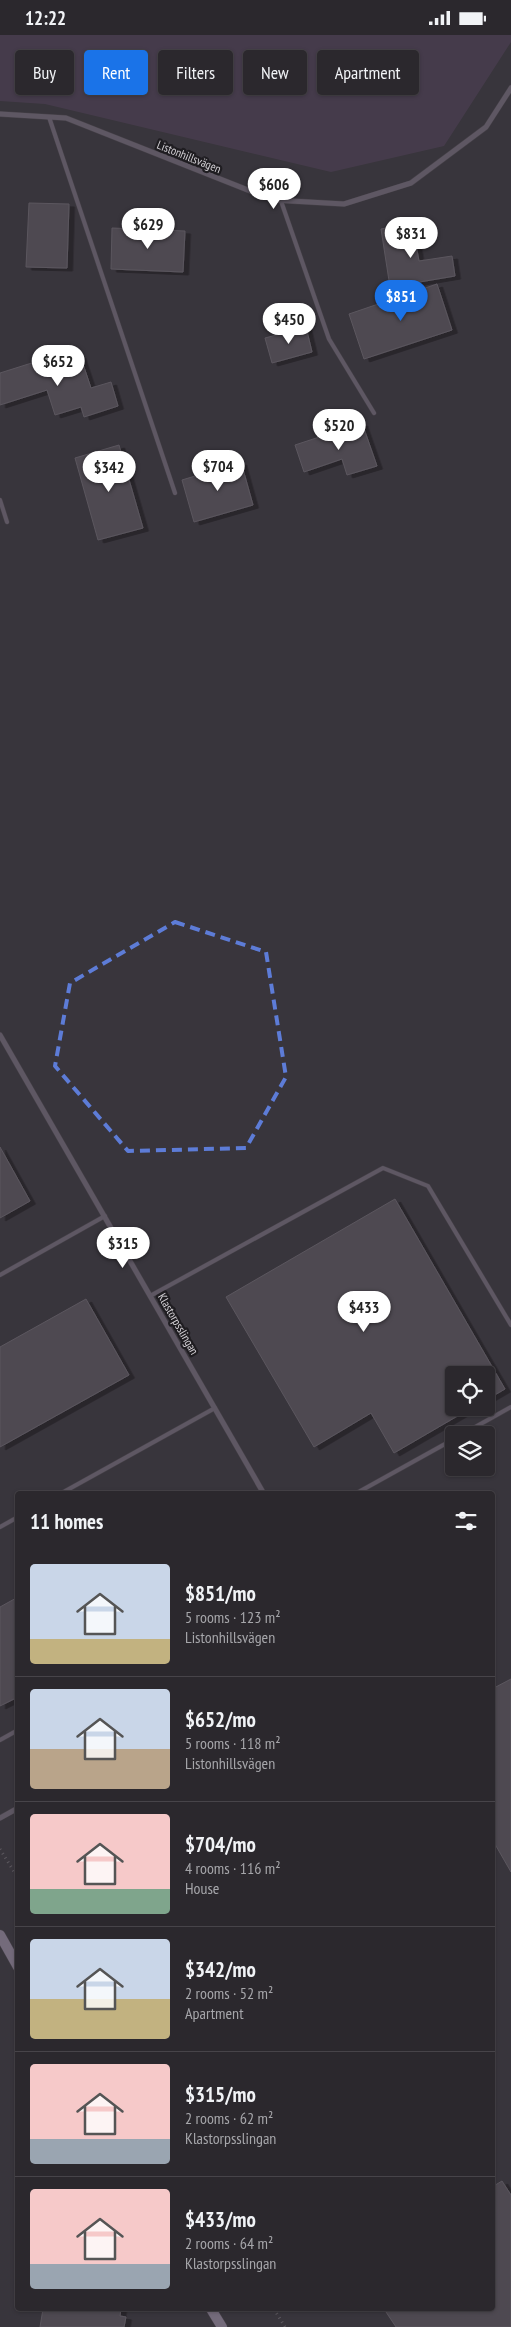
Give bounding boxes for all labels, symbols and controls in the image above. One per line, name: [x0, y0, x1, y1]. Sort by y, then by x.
text: 12:22: [25, 6, 66, 30]
chip: Buy: [15, 50, 74, 95]
chip: Rent: [84, 50, 148, 95]
chip: Filters: [158, 50, 233, 95]
chip: New: [243, 50, 307, 95]
chip: Apartment: [317, 50, 419, 95]
street label: Listonhillsvägen: [155, 137, 223, 176]
pin: $606: [244, 167, 304, 210]
text: $606: [259, 174, 289, 194]
pin: $629: [118, 207, 178, 250]
text: $629: [133, 214, 163, 234]
pin: $831: [381, 217, 441, 259]
text: $831: [396, 223, 426, 243]
pin: $851: [371, 279, 431, 322]
text: $851: [386, 286, 416, 306]
pin: $450: [259, 303, 319, 345]
text: $450: [274, 309, 304, 329]
pin: $652: [28, 345, 88, 387]
text: $652: [43, 351, 73, 371]
pin: $520: [309, 409, 369, 451]
text: $520: [324, 415, 354, 435]
pin: $704: [188, 449, 248, 492]
pin: $342: [79, 451, 139, 493]
text: $704: [203, 456, 233, 476]
text: $342: [94, 457, 124, 477]
pin: $315: [93, 1227, 153, 1269]
text: $315: [108, 1233, 138, 1253]
street label: Klastorpsslingan: [155, 1290, 202, 1357]
pin: $433: [334, 1291, 394, 1333]
text: $433: [349, 1297, 379, 1317]
map controls: [445, 1366, 495, 1476]
button: locate: [445, 1366, 495, 1416]
button: layers: [445, 1426, 495, 1476]
icon: filters: [452, 1507, 480, 1535]
text: 11 homes: [30, 1508, 103, 1535]
text: $851/mo: [185, 1580, 256, 1607]
icon: home: [70, 1584, 130, 1644]
text: 5 rooms · 123 m²: [185, 1607, 281, 1627]
text: Listonhillsvägen: [185, 1627, 275, 1647]
text: $652/mo: [185, 1706, 256, 1733]
icon: home: [70, 1709, 130, 1769]
text: 5 rooms · 118 m²: [185, 1733, 281, 1753]
text: Listonhillsvägen: [185, 1753, 275, 1773]
text: $704/mo: [185, 1831, 256, 1858]
icon: home: [70, 1834, 130, 1894]
text: 4 rooms · 116 m²: [185, 1858, 281, 1878]
text: House: [185, 1878, 219, 1898]
text: $342/mo: [185, 1956, 256, 1983]
icon: home: [70, 1959, 130, 2019]
text: 2 rooms · 52 m²: [185, 1983, 273, 2003]
text: Apartment: [185, 2003, 244, 2023]
text: $315/mo: [185, 2081, 256, 2108]
icon: home: [70, 2084, 130, 2144]
text: 2 rooms · 62 m²: [185, 2108, 273, 2128]
text: Klastorpsslingan: [185, 2128, 276, 2148]
text: $433/mo: [185, 2206, 256, 2233]
icon: home: [70, 2209, 130, 2269]
text: 2 rooms · 64 m²: [185, 2233, 273, 2253]
text: Klastorpsslingan: [185, 2253, 276, 2273]

